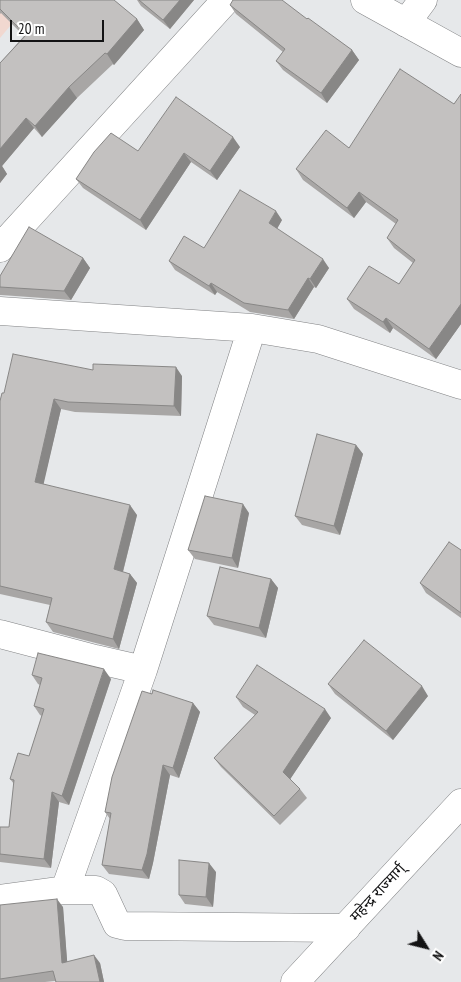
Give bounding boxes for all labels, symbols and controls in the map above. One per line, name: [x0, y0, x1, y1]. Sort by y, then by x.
scale bar: [12, 10, 106, 42]
text: 20 m: [18, 19, 44, 38]
street label: महेन्द्र राज्मार्ग्: [347, 860, 409, 926]
north arrow: [401, 922, 451, 972]
text: N: [429, 947, 448, 964]

